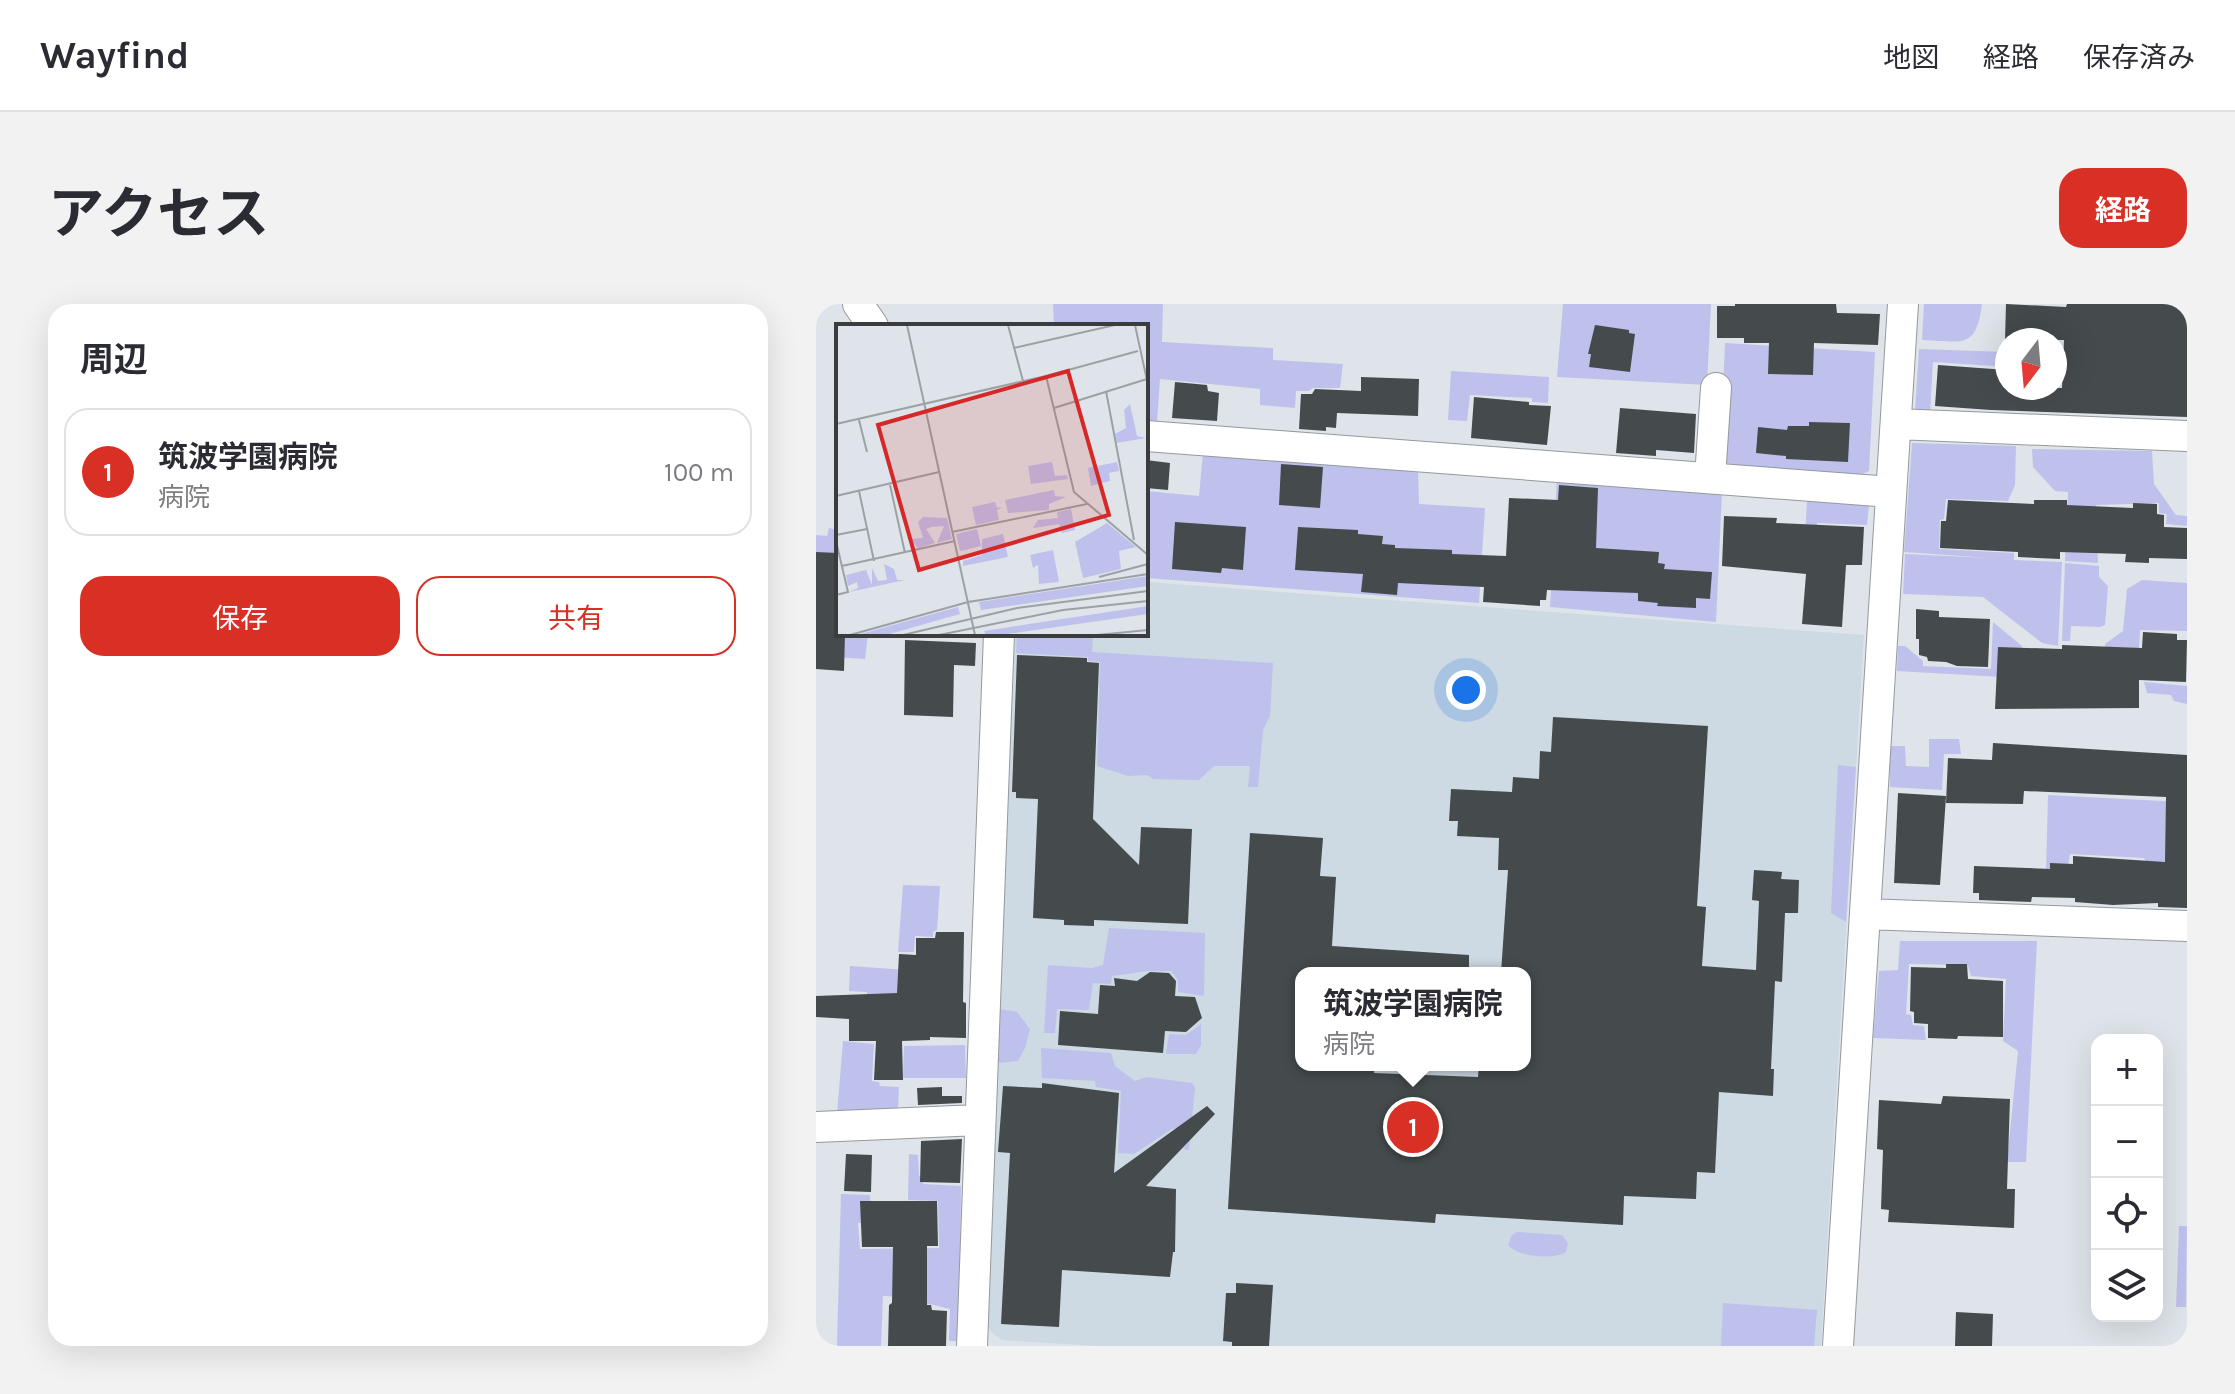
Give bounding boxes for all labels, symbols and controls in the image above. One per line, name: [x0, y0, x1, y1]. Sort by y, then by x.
text: Wayfind: [40, 33, 189, 78]
text: 地図: [1883, 41, 1939, 74]
text: 経路: [1983, 41, 2039, 74]
text: 保存済み: [2083, 41, 2195, 74]
button: 経路: [2059, 168, 2187, 248]
text: アクセス: [48, 182, 269, 247]
inset map: [836, 324, 1148, 636]
north arrow: [1995, 328, 2067, 400]
text: 周辺: [80, 340, 148, 380]
text: 筑波学園病院: [158, 439, 338, 475]
text: 1: [103, 457, 113, 488]
text: 100 m: [664, 457, 734, 488]
text: 病院: [158, 482, 210, 513]
button: 保存: [80, 576, 400, 656]
button: 共有: [416, 576, 736, 656]
your location: [1446, 670, 1486, 710]
popup: [1295, 967, 1531, 1071]
text: 筑波学園病院: [1323, 986, 1503, 1022]
text: 病院: [1323, 1029, 1375, 1060]
map controls: [2091, 1034, 2163, 1322]
button: +: [2091, 1034, 2163, 1106]
pin: 1: [1387, 1097, 1439, 1157]
button: −: [2091, 1106, 2163, 1178]
button: locate: [2091, 1178, 2163, 1250]
button: layers: [2091, 1250, 2163, 1322]

